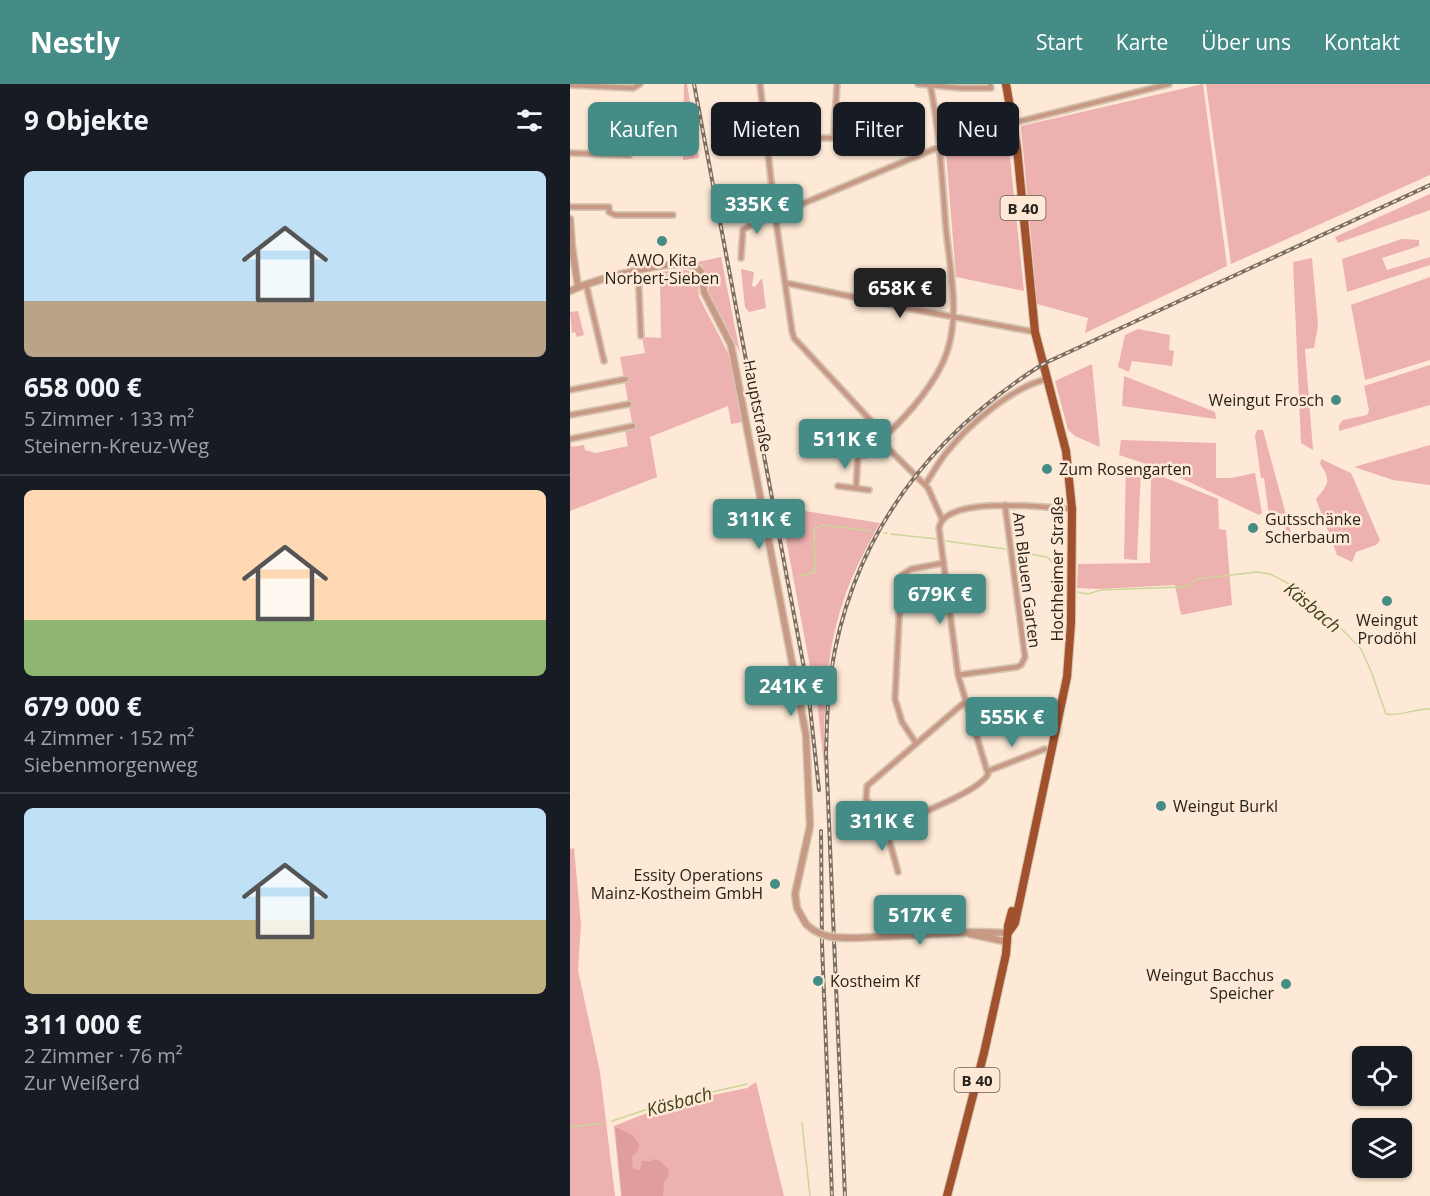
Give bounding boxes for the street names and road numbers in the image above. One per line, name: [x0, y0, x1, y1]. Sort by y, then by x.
road number: B 40: [1000, 196, 1046, 220]
street label: Hauptstraße: [738, 358, 778, 454]
street label: Hochheimer Straße: [1046, 496, 1068, 642]
street label: Am Blauen Garten: [1008, 511, 1046, 649]
road number: B 40: [954, 1068, 1000, 1092]

